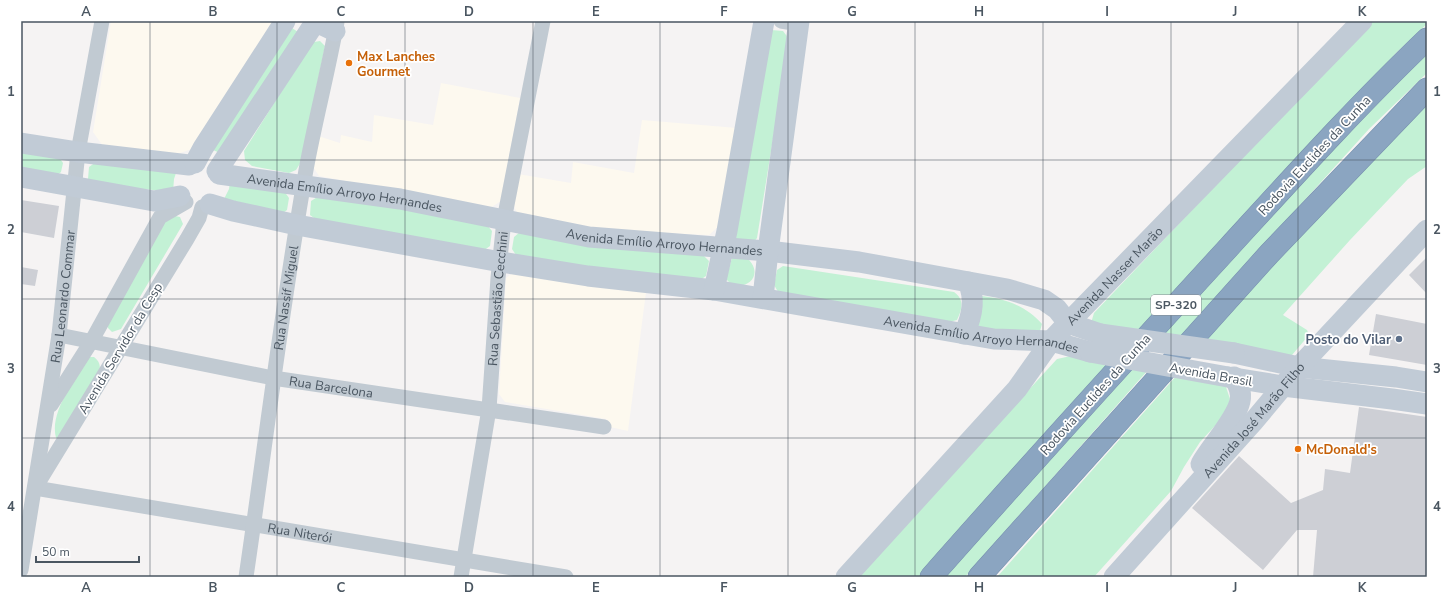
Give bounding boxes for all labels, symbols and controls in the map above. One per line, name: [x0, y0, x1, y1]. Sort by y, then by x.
text: A: [81, 3, 91, 21]
text: B: [209, 3, 218, 21]
text: C: [337, 3, 346, 21]
text: D: [464, 3, 474, 21]
text: E: [592, 3, 600, 21]
text: F: [720, 3, 728, 21]
text: G: [847, 3, 857, 21]
text: H: [974, 3, 984, 21]
text: I: [1105, 3, 1109, 21]
text: J: [1232, 3, 1237, 21]
text: K: [1358, 3, 1367, 21]
place label: Max Lanches Gourmet: [357, 48, 435, 81]
marker: Max Lanches Gourmet: [344, 58, 354, 68]
text: 1: [7, 83, 15, 101]
text: 1: [1433, 83, 1441, 101]
street label: Rodovia Euclides da Cunha: [1254, 92, 1375, 219]
street label: Avenida Emílio Arroyo Hernandes: [246, 170, 444, 217]
text: 2: [7, 221, 15, 239]
text: 2: [1433, 221, 1441, 239]
street label: Avenida Nasser Marão: [1063, 223, 1167, 330]
street label: Avenida Emílio Arroyo Hernandes: [564, 225, 763, 261]
street label: Rua Leonardo Commar: [47, 229, 80, 364]
street label: Rua Sebastião Cecchini: [484, 231, 513, 367]
street label: Rua Nassif Miguel: [270, 244, 303, 352]
street label: Avenida Servidor da Cesp: [74, 280, 167, 418]
road number: SP-320: [1151, 295, 1201, 315]
street label: Avenida Emílio Arroyo Hernandes: [882, 312, 1081, 358]
street label: Rodovia Euclides da Cunha: [1036, 330, 1155, 459]
place label: Posto do Vilar: [1305, 331, 1392, 349]
marker: Posto do Vilar: [1394, 334, 1404, 344]
street label: Avenida Brasil: [1168, 359, 1254, 391]
street label: Avenida José Marão Filho: [1199, 359, 1309, 482]
text: 3: [7, 360, 15, 378]
text: 3: [1433, 360, 1441, 378]
street label: Rua Barcelona: [288, 372, 374, 403]
place label: McDonald's: [1306, 441, 1377, 459]
marker: McDonald's: [1293, 444, 1303, 454]
text: 4: [7, 498, 15, 516]
text: 4: [1433, 498, 1441, 516]
street label: Rua Niterói: [266, 519, 333, 548]
scale bar: [36, 538, 139, 564]
text: 50 m: [42, 544, 70, 560]
text: A: [81, 579, 91, 597]
text: B: [209, 579, 218, 597]
text: C: [337, 579, 346, 597]
text: D: [464, 579, 474, 597]
text: E: [592, 579, 600, 597]
text: F: [720, 579, 728, 597]
text: G: [847, 579, 857, 597]
text: H: [974, 579, 984, 597]
text: I: [1105, 579, 1109, 597]
text: J: [1232, 579, 1237, 597]
text: K: [1358, 579, 1367, 597]

